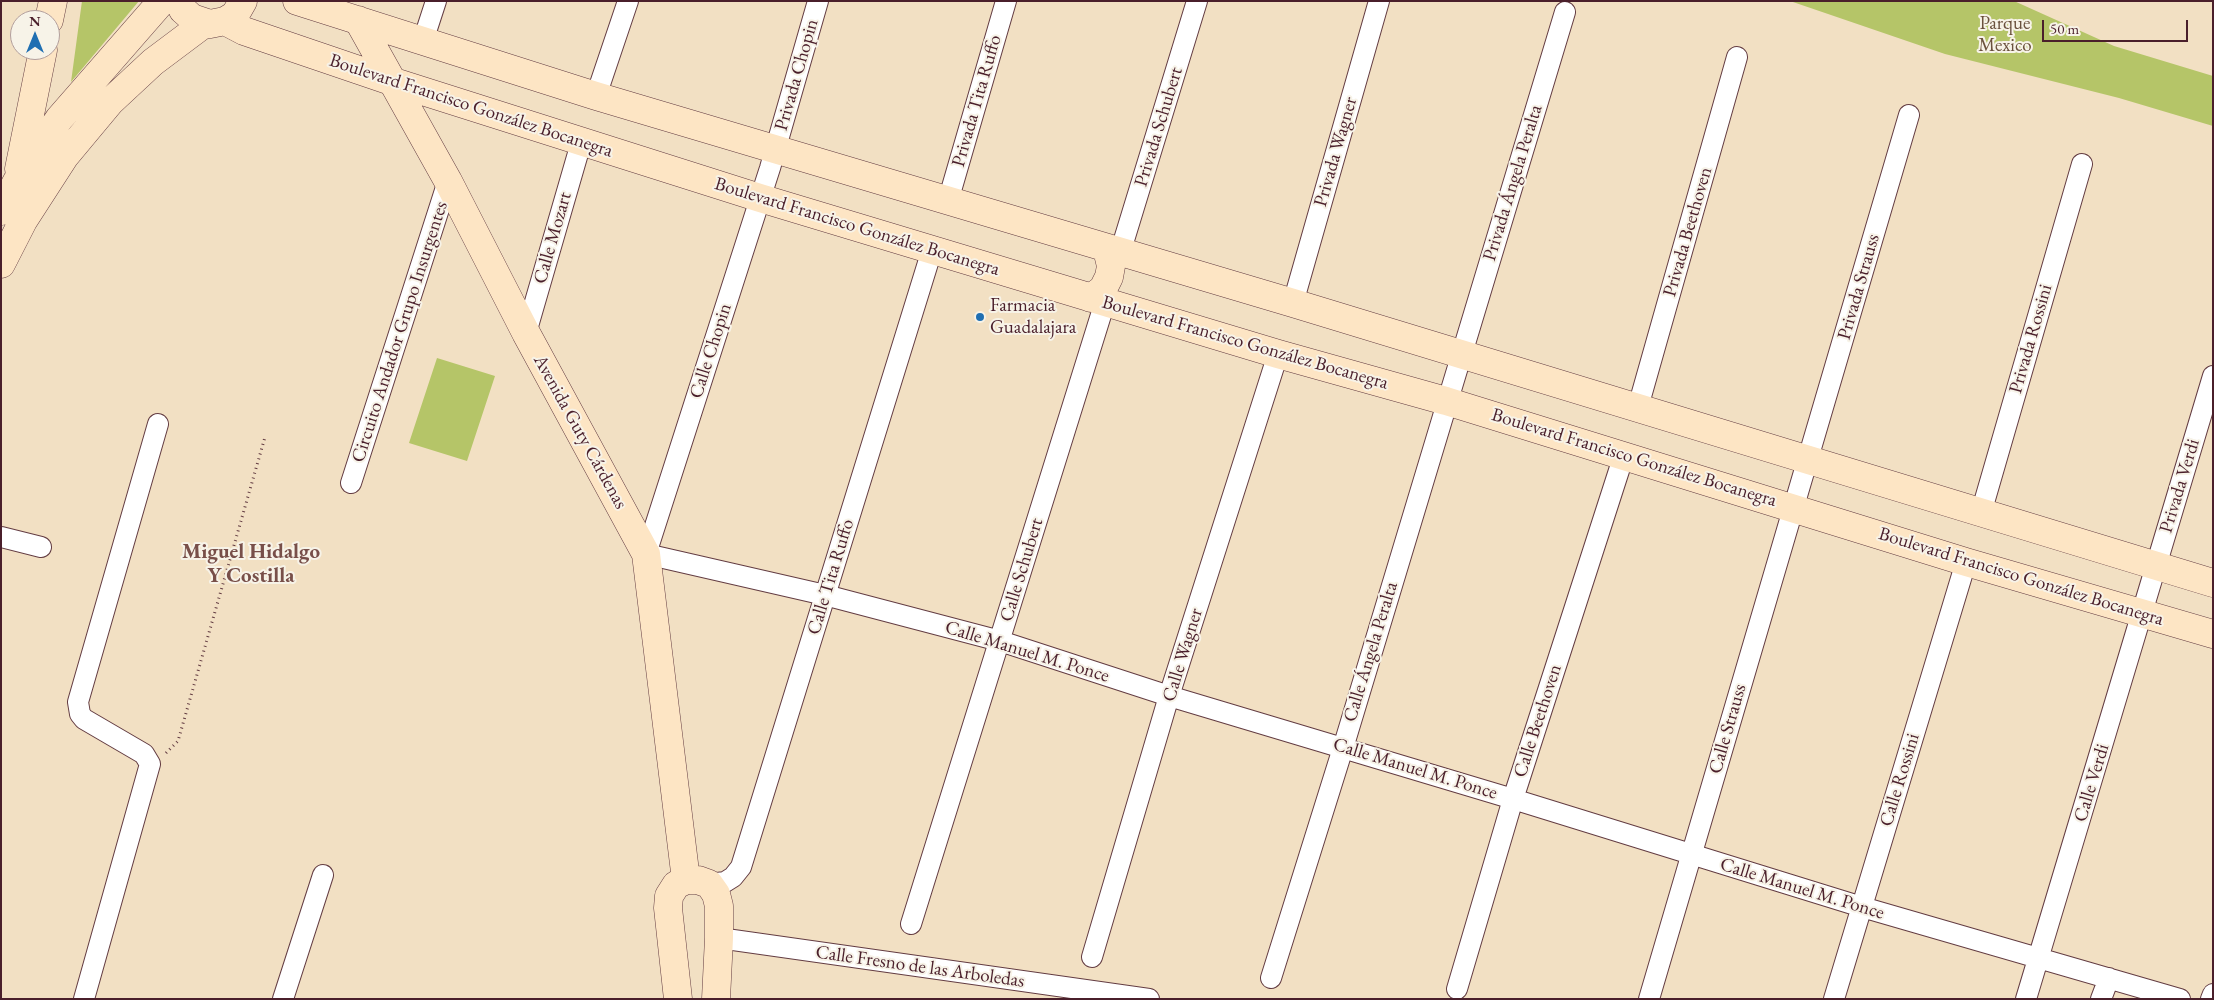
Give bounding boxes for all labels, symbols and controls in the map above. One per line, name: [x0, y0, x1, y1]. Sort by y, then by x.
north arrow: [10, 10, 60, 60]
scale bar: [2044, 10, 2190, 42]
text: N: [29, 12, 41, 30]
park label: Parque Mexico: [1978, 13, 2032, 57]
street label: Privada Chopin: [770, 16, 824, 134]
text: 50 m: [2050, 19, 2079, 38]
street label: Privada Tita Ruffo: [947, 32, 1007, 170]
street label: Boulevard Francisco González Bocanegra: [326, 49, 616, 163]
street label: Privada Schubert: [1130, 64, 1188, 190]
street label: Privada Wagner: [1309, 94, 1363, 210]
street label: Privada Ángela Peralta: [1478, 102, 1548, 264]
street label: Privada Beethoven: [1659, 164, 1717, 300]
street label: Boulevard Francisco González Bocanegra: [712, 173, 1002, 281]
street label: Calle Mozart: [529, 190, 577, 286]
street label: Circuito Andador Grupo Insurgentes: [347, 199, 453, 465]
street label: Privada Strauss: [1833, 231, 1885, 343]
street label: Privada Rossini: [2005, 282, 2057, 396]
street label: Boulevard Francisco González Bocanegra: [1099, 291, 1391, 395]
place label: Farmacia Guadalajara: [990, 295, 1076, 339]
street label: Calle Chopin: [685, 301, 737, 401]
marker: Farmacia Guadalajara: [974, 311, 986, 323]
street label: Avenida Guty Cárdenas: [528, 351, 632, 513]
street label: Boulevard Francisco González Bocanegra: [1489, 404, 1779, 512]
street label: Privada Verdi: [2155, 436, 2205, 536]
street label: Calle Schubert: [995, 515, 1049, 625]
street label: Calle Tita Ruffo: [803, 517, 859, 637]
street label: Boulevard Francisco González Bocanegra: [1876, 523, 2166, 631]
district label: Miguel Hidalgo Y Costilla: [182, 539, 320, 589]
street label: Calle Ángela Peralta: [1339, 579, 1403, 725]
street label: Calle Wagner: [1158, 606, 1208, 704]
street label: Calle Manuel M. Ponce: [942, 616, 1112, 688]
street label: Calle Beethoven: [1509, 662, 1567, 780]
street label: Calle Strauss: [1704, 681, 1752, 777]
street label: Calle Rossini: [1875, 731, 1925, 829]
street label: Calle Manuel M. Ponce: [1330, 733, 1500, 805]
street label: Calle Verdi: [2069, 741, 2115, 825]
street label: Calle Manuel M. Ponce: [1717, 853, 1887, 925]
street label: Calle Fresno de las Arboledas: [814, 941, 1026, 993]

